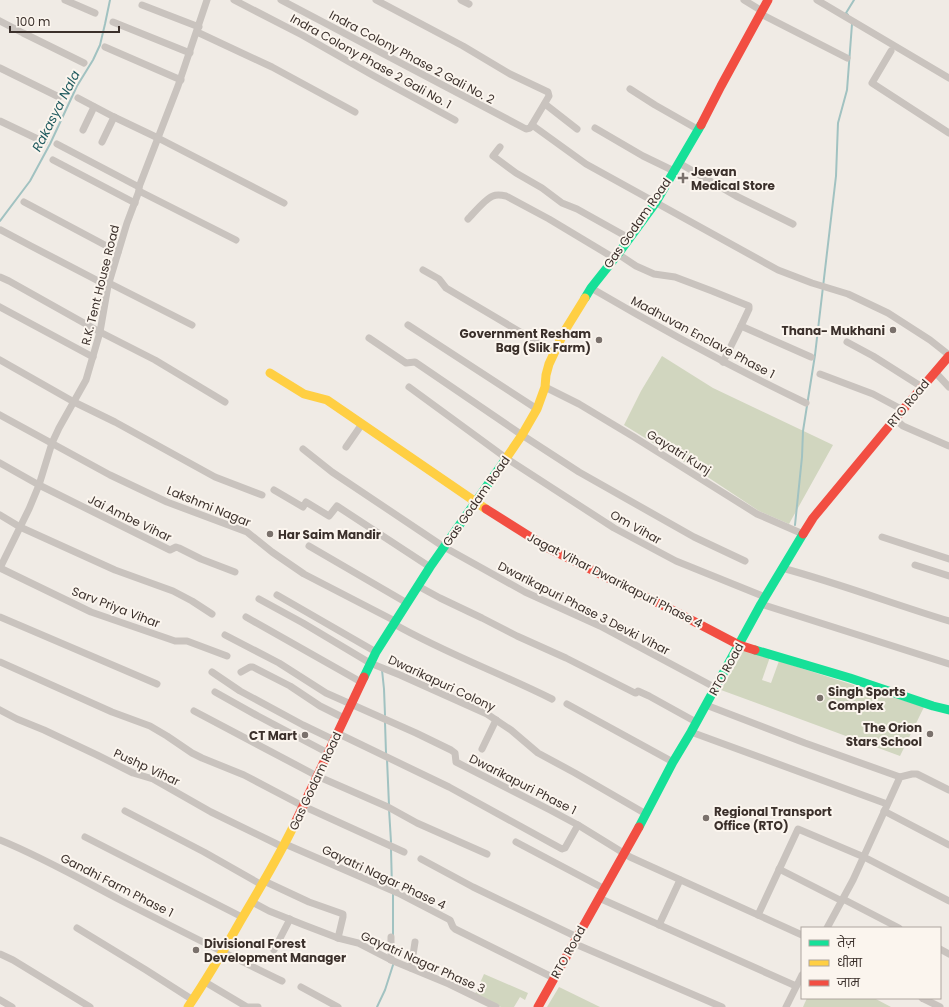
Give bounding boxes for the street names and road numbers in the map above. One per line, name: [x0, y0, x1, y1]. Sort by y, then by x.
street label: Indra Colony Phase 2 Gali No. 2: [326, 6, 498, 108]
street label: Indra Colony Phase 2 Gali No. 1: [287, 10, 455, 112]
street label: Gas Godam Road: [599, 174, 675, 272]
street label: R.K. Tent House Road: [77, 223, 123, 347]
street label: Madhuvan Enclave Phase 1: [628, 292, 778, 382]
street label: RTO Road: [883, 375, 933, 431]
street label: Gayatri Kunj: [644, 425, 714, 479]
street label: Gas Godam Road: [438, 452, 514, 550]
street label: Lakshmi Nagar: [164, 481, 254, 531]
street label: Jai Ambe Vihar: [85, 490, 175, 546]
street label: Om Vihar: [607, 506, 665, 548]
street label: Jagat Vihar Dwarikapuri Phase 4: [524, 528, 706, 632]
street label: Dwarikapuri Phase 3 Devki Vihar: [495, 557, 673, 659]
street label: Sarv Priya Vihar: [69, 582, 163, 632]
street label: RTO Road: [705, 640, 747, 698]
street label: Dwarikapuri Colony: [386, 651, 499, 715]
street label: Gas Godam Road: [285, 729, 345, 833]
street label: Pushp Vihar: [111, 744, 183, 790]
street label: Dwarikapuri Phase 1: [467, 750, 579, 818]
street label: Gayatri Nagar Phase 4: [319, 841, 449, 913]
street label: Gandhi Farm Phase 1: [58, 849, 176, 921]
street label: RTO Road: [547, 923, 589, 981]
street label: Gayatri Nagar Phase 3: [358, 927, 488, 997]

